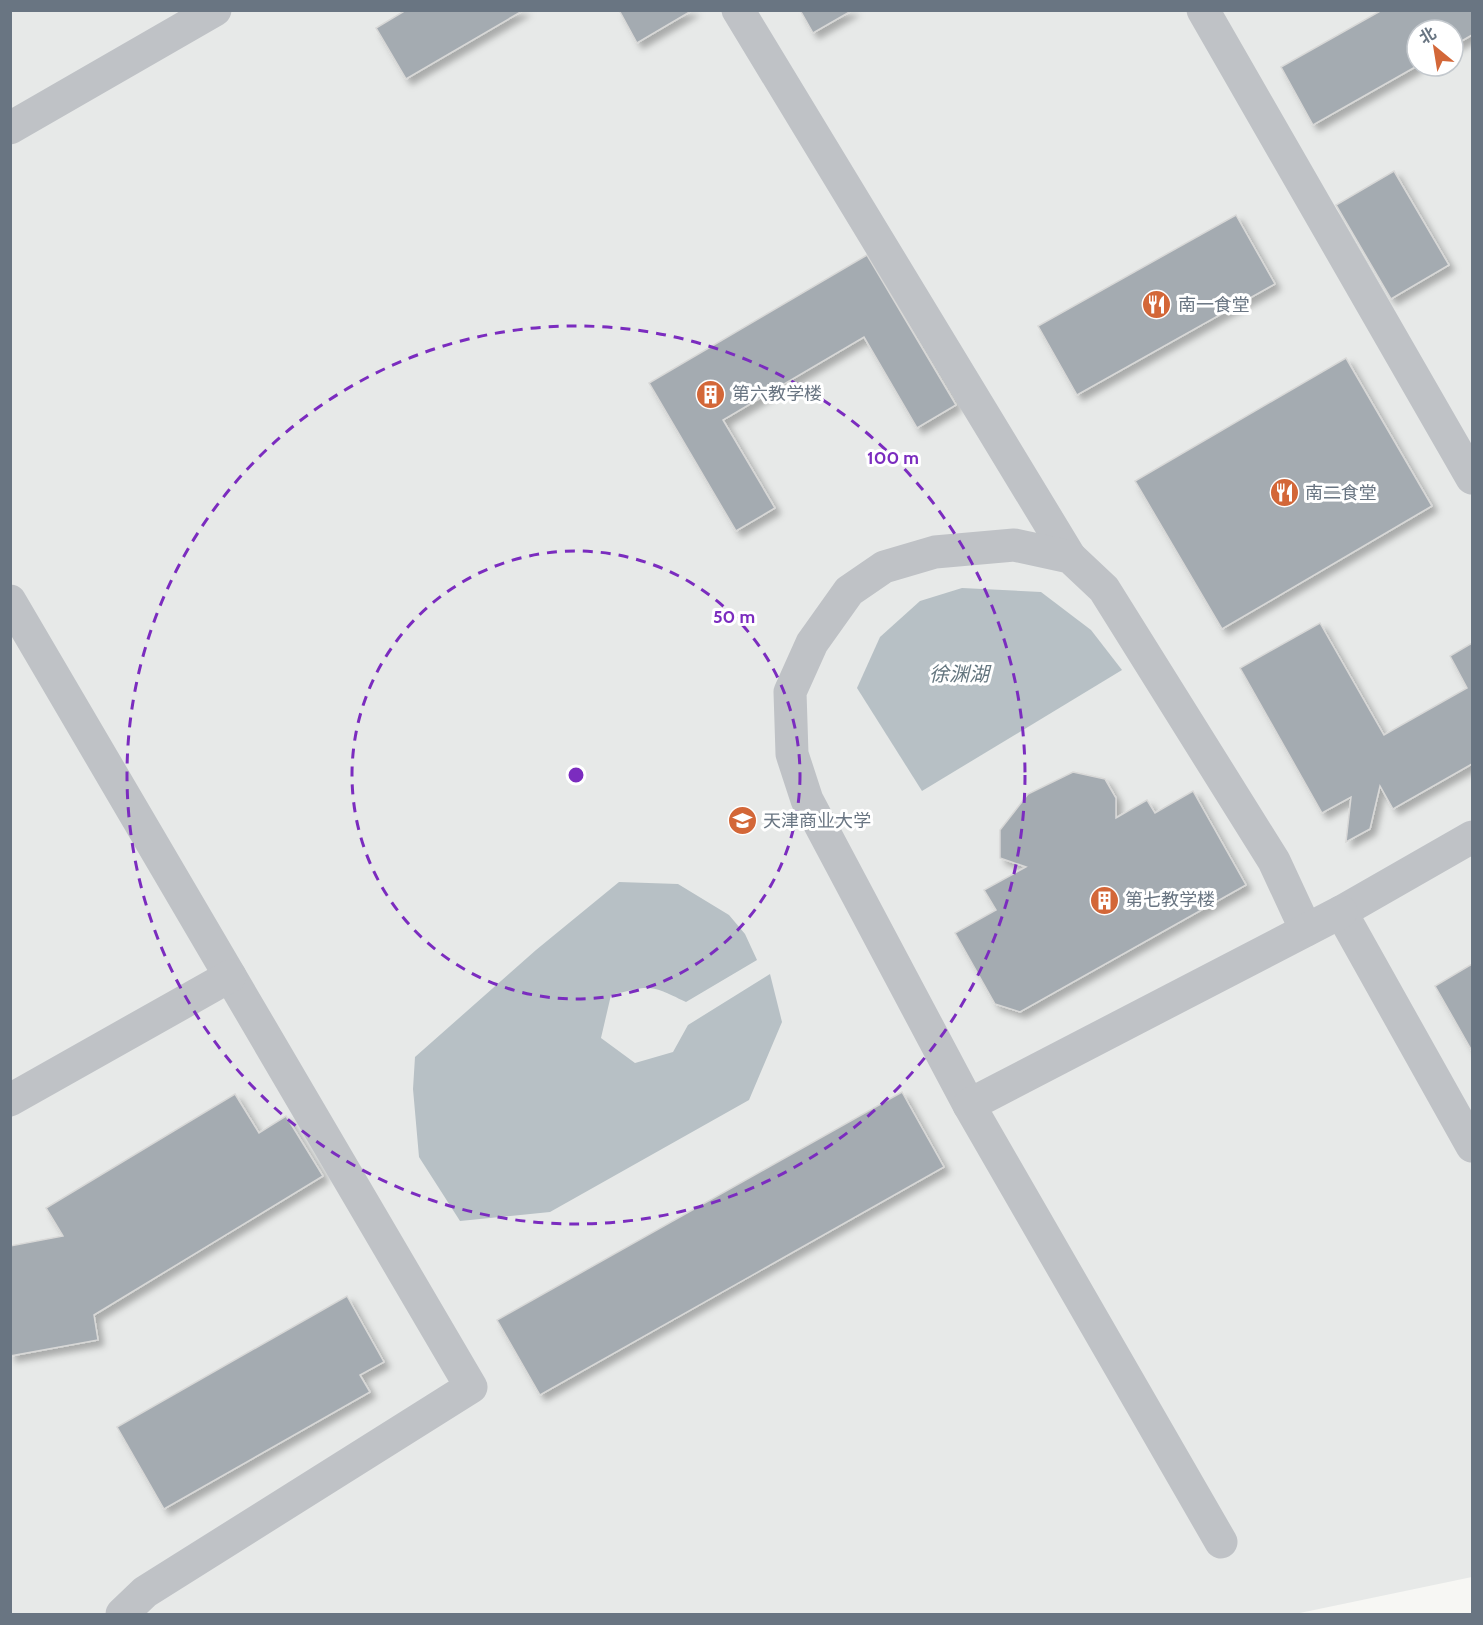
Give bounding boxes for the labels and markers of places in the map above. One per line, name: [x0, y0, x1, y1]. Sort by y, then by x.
restaurant icon: 南一食堂: [1141, 289, 1173, 321]
place label: 南一食堂: [1178, 294, 1250, 316]
building icon: 第六教学楼: [695, 378, 727, 410]
place label: 第六教学楼: [732, 383, 822, 405]
restaurant icon: 南二食堂: [1268, 477, 1300, 509]
place label: 南二食堂: [1305, 482, 1377, 504]
centre of rings: [566, 765, 586, 785]
school or university icon: 天津商业大学: [726, 805, 758, 837]
place label: 天津商业大学: [763, 810, 871, 832]
building icon: 第七教学楼: [1088, 884, 1120, 916]
place label: 第七教学楼: [1125, 889, 1215, 911]

